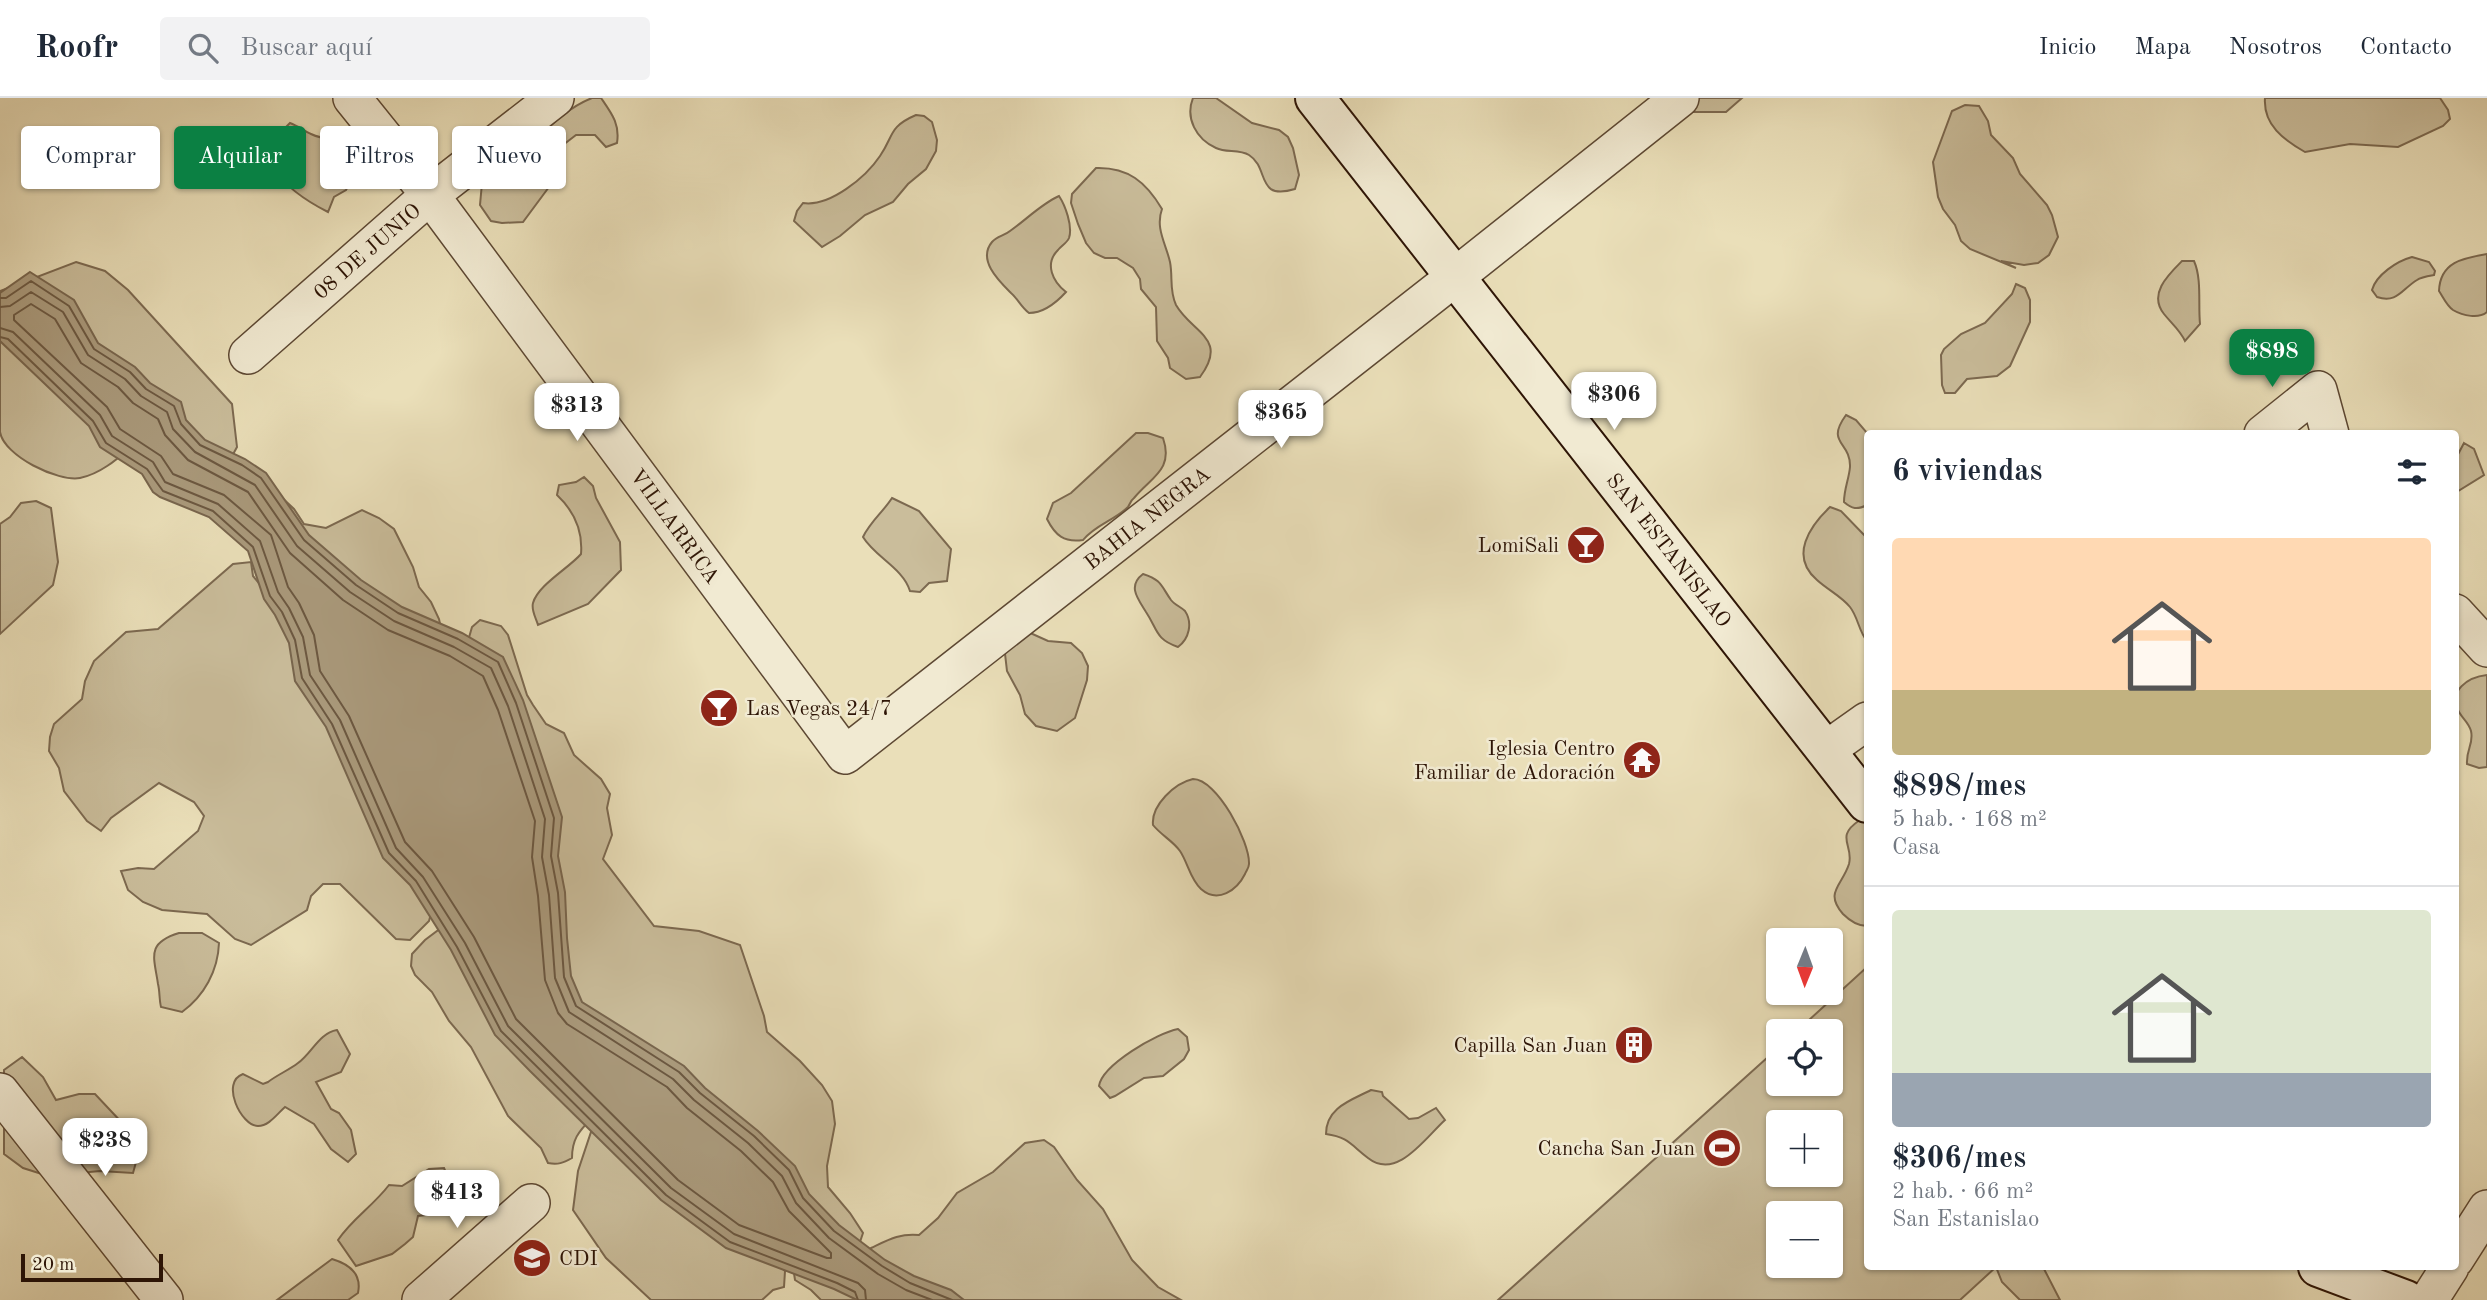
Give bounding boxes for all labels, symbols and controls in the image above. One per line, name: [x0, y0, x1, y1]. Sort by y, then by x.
search box: [160, 17, 650, 80]
icon: search: [184, 29, 222, 67]
text: Roofr: [35, 32, 118, 65]
text: Buscar aquí: [240, 35, 372, 61]
text: Inicio: [2039, 36, 2097, 60]
text: Mapa: [2135, 36, 2191, 60]
text: Nosotros: [2229, 36, 2322, 60]
text: Contacto: [2360, 36, 2452, 60]
chip: Comprar: [21, 126, 160, 189]
chip: Alquilar: [174, 126, 306, 189]
chip: Filtros: [320, 126, 438, 189]
chip: Nuevo: [452, 126, 566, 189]
street label: 08 DE JUNIO: [311, 200, 425, 304]
pin: $898: [2231, 330, 2313, 389]
text: $898: [2245, 340, 2299, 363]
pin: $306: [1573, 372, 1655, 432]
text: $306: [1587, 383, 1641, 406]
pin: $313: [536, 384, 618, 443]
pin: $365: [1240, 390, 1322, 450]
text: $313: [550, 394, 604, 417]
text: $365: [1254, 401, 1308, 424]
icon: filters: [2393, 453, 2431, 491]
text: 6 viviendas: [1892, 457, 2042, 487]
street label: BAHIA NEGRA: [1081, 464, 1215, 575]
street label: VILLARRICA: [625, 466, 722, 588]
street label: SAN ESTANISLAO: [1601, 470, 1734, 632]
bar icon: LomiSali: [1565, 524, 1607, 566]
place label: LomiSali: [1477, 536, 1559, 557]
icon: home: [2099, 583, 2225, 709]
bar icon: Las Vegas 24/7: [698, 687, 740, 729]
place label: Las Vegas 24/7: [746, 699, 892, 720]
place label: Iglesia Centro Familiar de Adoración: [1414, 739, 1615, 784]
temple icon: Iglesia Centro Familiar de Adoración: [1621, 739, 1663, 781]
text: $898/mes: [1892, 772, 2026, 802]
text: 5 hab. · 168 m²: [1892, 808, 2047, 831]
text: Casa: [1892, 836, 1940, 859]
north arrow: [1766, 928, 1843, 1004]
map controls: [1766, 928, 1843, 1278]
icon: home: [2099, 955, 2225, 1081]
button: locate: [1766, 1019, 1843, 1096]
building icon: Capilla San Juan: [1613, 1024, 1655, 1066]
place label: Capilla San Juan: [1454, 1036, 1607, 1057]
button: +: [1766, 1110, 1843, 1187]
pin: $238: [64, 1118, 146, 1178]
sports icon: Cancha San Juan: [1701, 1127, 1743, 1169]
text: $238: [78, 1129, 132, 1152]
place label: Cancha San Juan: [1538, 1139, 1695, 1160]
text: $306/mes: [1892, 1144, 2026, 1174]
pin: $413: [416, 1170, 498, 1230]
text: 2 hab. · 66 m²: [1892, 1180, 2033, 1203]
text: $413: [430, 1181, 484, 1204]
button: −: [1766, 1201, 1843, 1278]
text: San Estanislao: [1892, 1208, 2039, 1231]
school or university icon: CDI: [511, 1237, 553, 1279]
place label: CDI: [559, 1249, 598, 1270]
scale bar: [21, 1251, 163, 1283]
text: 20 m: [32, 1256, 74, 1275]

